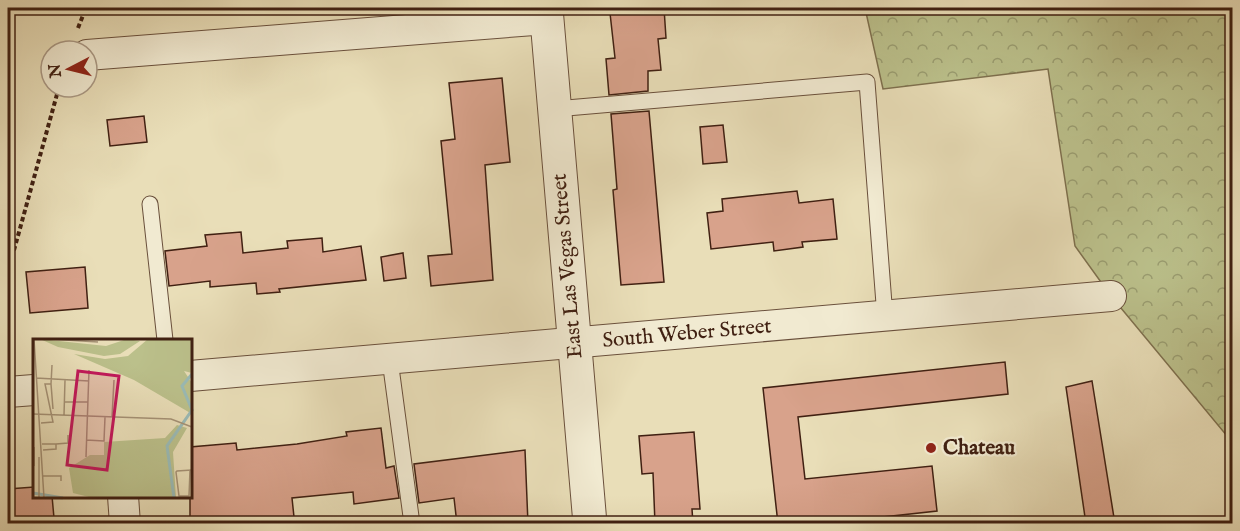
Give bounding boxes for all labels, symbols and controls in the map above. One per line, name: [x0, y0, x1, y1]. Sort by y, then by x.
north arrow: [39, 39, 99, 99]
text: N: [45, 62, 67, 80]
street label: East Las Vegas Street: [546, 172, 590, 360]
street label: South Weber Street: [601, 313, 773, 355]
inset map: [33, 339, 192, 498]
place label: Chateau: [943, 435, 1015, 462]
marker: Chateau: [924, 441, 938, 455]

